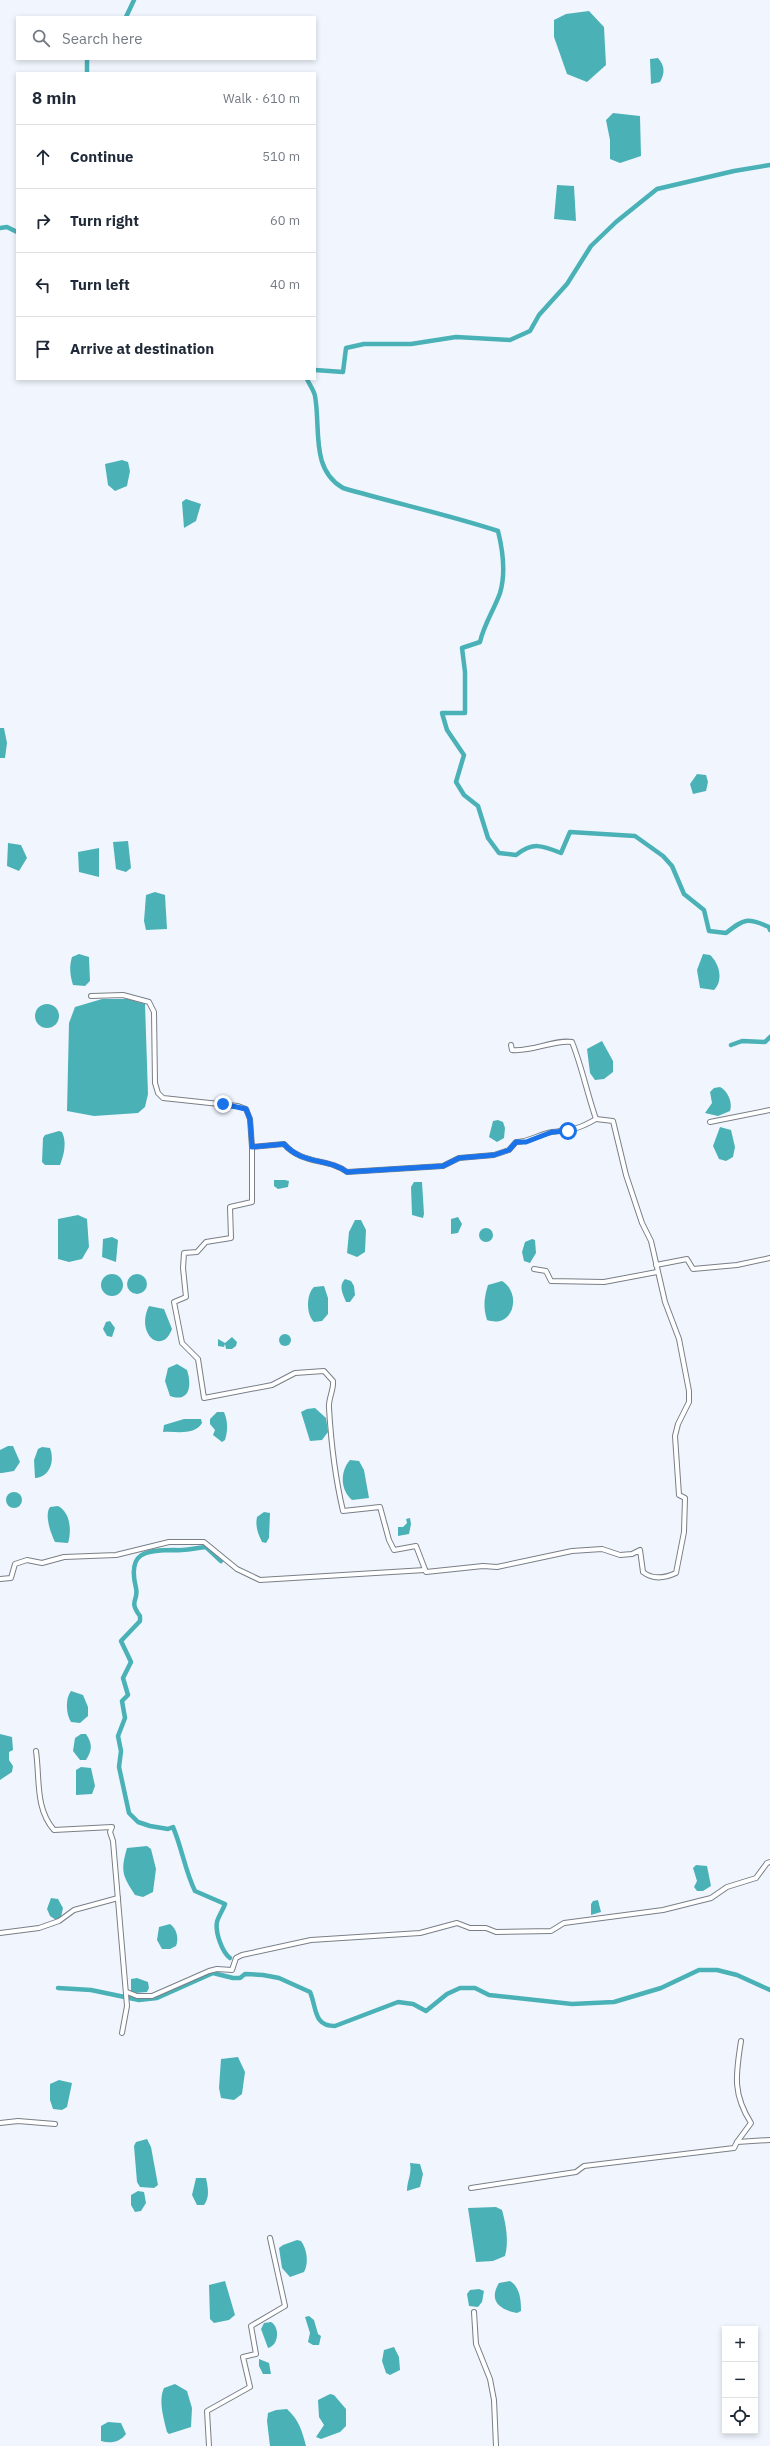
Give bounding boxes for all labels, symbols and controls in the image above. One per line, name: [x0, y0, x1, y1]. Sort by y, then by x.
search box: [16, 16, 316, 60]
icon: search: [30, 27, 52, 49]
text: Search here: [62, 29, 142, 48]
text: 8 min: [32, 87, 76, 109]
text: Walk · 610 m: [223, 90, 300, 107]
icon: ahead: [32, 146, 54, 168]
text: Continue: [70, 147, 134, 166]
text: 510 m: [262, 148, 300, 165]
icon: right: [32, 210, 54, 232]
text: Turn right: [70, 211, 139, 230]
text: 60 m: [270, 212, 300, 229]
icon: left: [32, 274, 54, 296]
text: Turn left: [70, 275, 130, 294]
text: 40 m: [270, 276, 300, 293]
icon: arrive: [32, 338, 54, 360]
text: Arrive at destination: [70, 339, 214, 358]
route end: [214, 1095, 232, 1113]
route start: [559, 1122, 577, 1140]
map controls: [722, 2326, 758, 2434]
button: +: [722, 2326, 758, 2362]
button: −: [722, 2362, 758, 2398]
button: locate: [722, 2398, 758, 2434]

